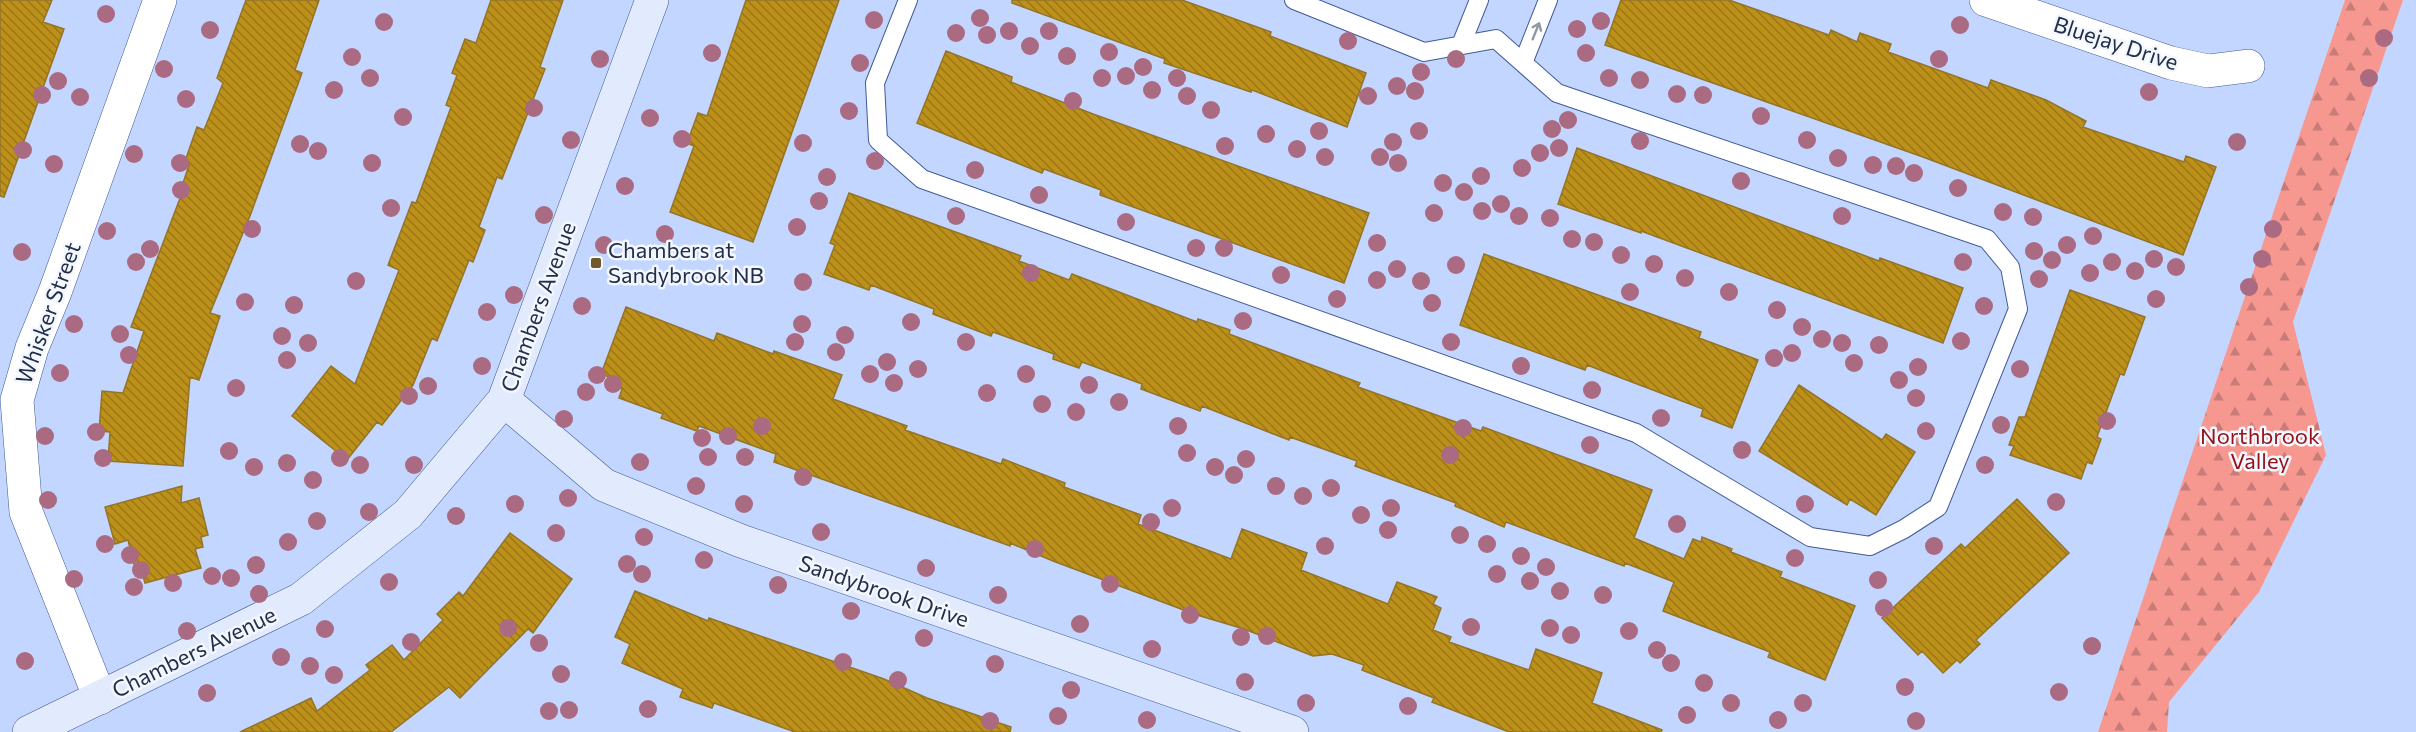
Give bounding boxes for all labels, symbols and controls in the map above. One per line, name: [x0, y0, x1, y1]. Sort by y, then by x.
street label: Bluejay Drive: [2050, 10, 2182, 75]
one-way arrow: [1531, 23, 1542, 41]
street label: Chambers Avenue: [494, 218, 581, 396]
place label: Chambers at Sandybrook NB: [608, 236, 764, 288]
street label: Whisker Street: [9, 238, 86, 387]
marker: Chambers at Sandybrook NB: [589, 256, 603, 270]
park label: Northbrook Valley: [2200, 422, 2320, 474]
street label: Sandybrook Drive: [796, 549, 973, 632]
street label: Chambers Avenue: [107, 600, 280, 703]

